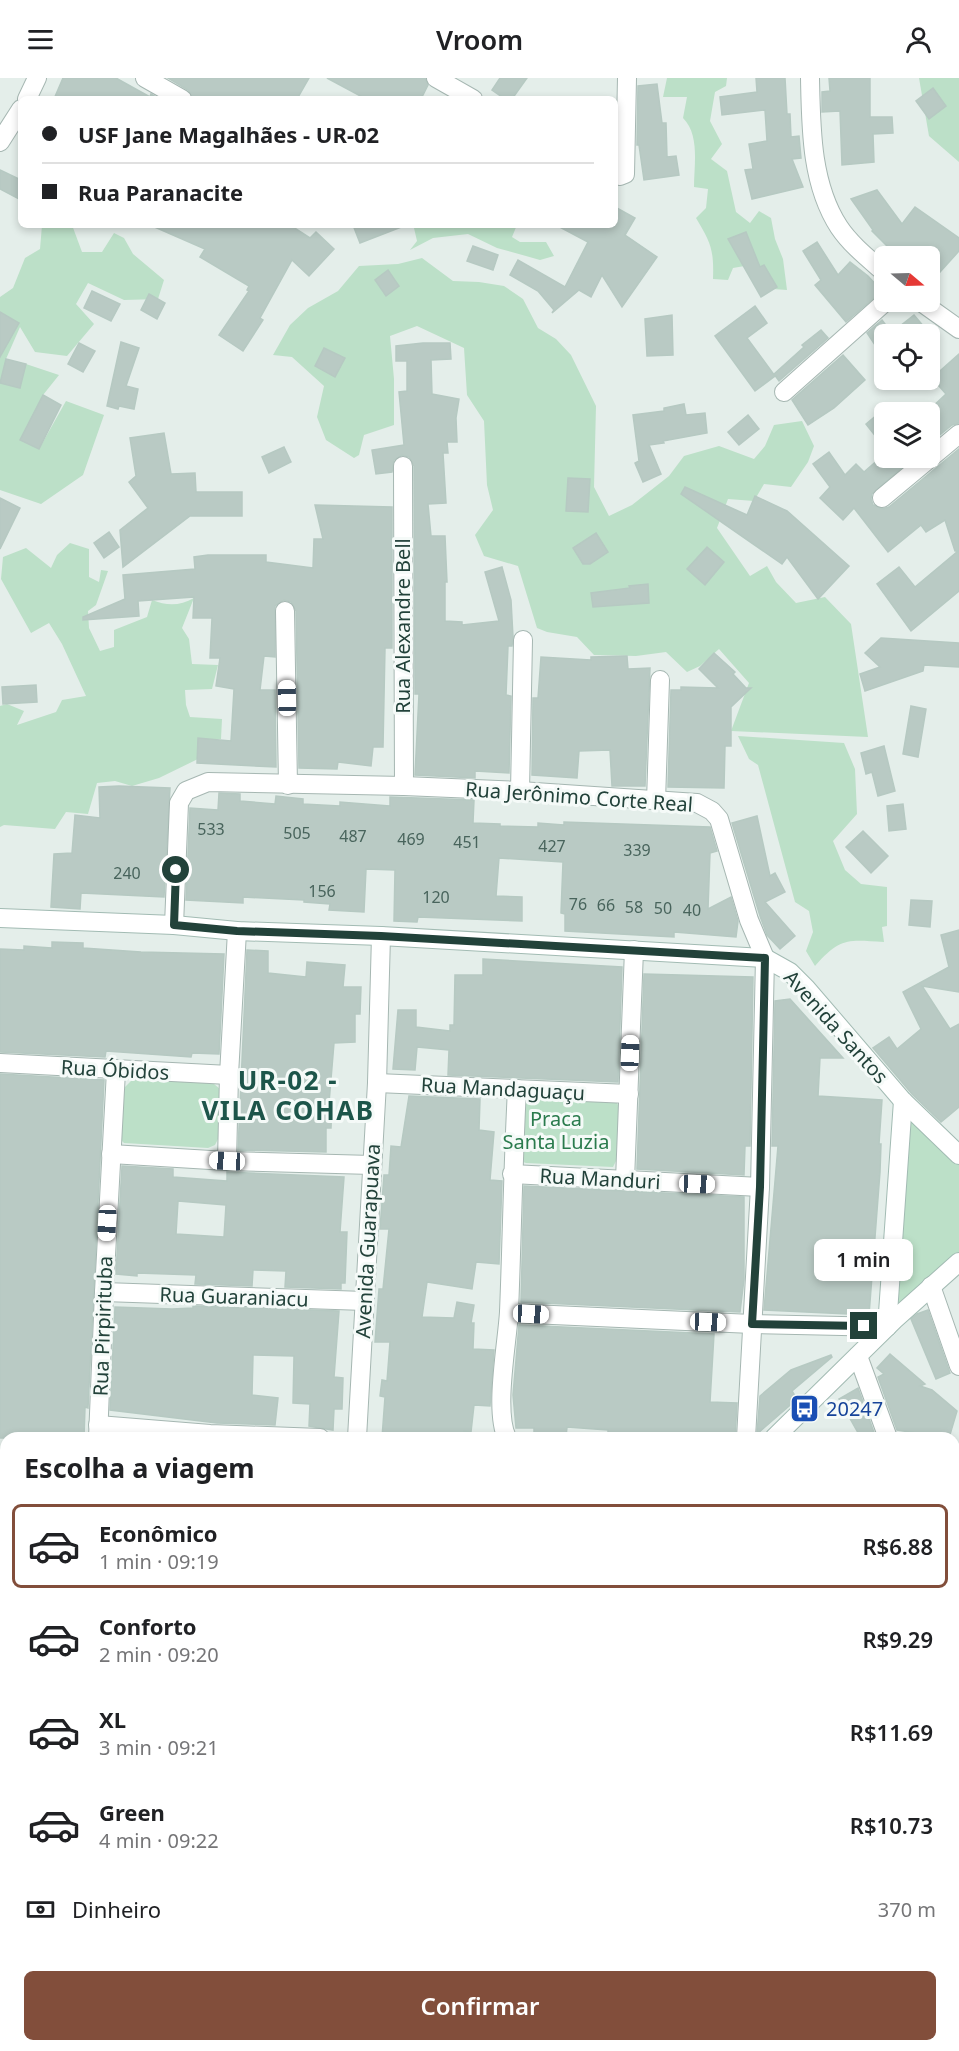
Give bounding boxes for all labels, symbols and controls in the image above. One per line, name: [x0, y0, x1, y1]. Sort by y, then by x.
text: Vroom: [436, 21, 523, 58]
icon: menu: [24, 23, 57, 56]
icon: person: [902, 23, 935, 56]
text: USF Jane Magalhães - UR-02: [78, 119, 379, 149]
text: Rua Paranacite: [78, 177, 243, 207]
north arrow: [874, 246, 940, 312]
map controls: [874, 246, 940, 468]
button: locate: [874, 324, 940, 390]
button: layers: [874, 402, 940, 468]
street label: Rua Alexandre Bell: [389, 538, 416, 714]
car: [278, 680, 296, 716]
street label: Rua Jerônimo Corte Real: [464, 775, 694, 818]
house number: 533: [197, 818, 225, 840]
house number: 505: [283, 822, 311, 844]
house number: 487: [339, 825, 367, 847]
house number: 469: [397, 828, 425, 850]
house number: 451: [453, 831, 481, 853]
house number: 427: [538, 835, 566, 857]
house number: 339: [623, 839, 651, 861]
route start: [162, 856, 189, 883]
house number: 240: [113, 862, 141, 884]
house number: 156: [308, 880, 336, 902]
house number: 120: [422, 886, 450, 908]
house number: 76: [569, 893, 587, 915]
house number: 66: [597, 894, 615, 916]
house number: 58: [625, 896, 643, 918]
house number: 50: [654, 897, 672, 919]
house number: 40: [683, 899, 701, 921]
street label: Avenida Santos: [778, 964, 895, 1089]
car: [620, 1035, 640, 1071]
street label: Rua Óbidos: [60, 1053, 170, 1086]
district label: UR-02 - VILA COHAB: [201, 1062, 375, 1128]
street label: Rua Mandaguaçu: [420, 1071, 586, 1106]
park label: Praca Santa Luzia: [503, 1105, 609, 1155]
street label: Avenida Guarapuava: [349, 1143, 386, 1339]
car: [209, 1151, 245, 1171]
street label: Rua Manduri: [539, 1162, 661, 1195]
car: [679, 1174, 715, 1194]
car: [97, 1205, 117, 1241]
callout: 1 min: [814, 1239, 914, 1281]
text: 1 min: [836, 1246, 891, 1273]
street label: Rua Pirpirituba: [87, 1255, 118, 1397]
street label: Rua Guaraniacu: [159, 1280, 309, 1313]
car: [513, 1304, 549, 1324]
car: [690, 1312, 726, 1332]
route end: [850, 1312, 877, 1339]
bus stop icon: 20247: [789, 1393, 821, 1425]
place label: 20247: [826, 1395, 883, 1422]
text: Escolha a viagem: [24, 1449, 255, 1486]
text: Econômico: [99, 1518, 218, 1548]
icon: car: [27, 1519, 81, 1573]
text: R$6.88: [862, 1531, 933, 1561]
text: 1 min · 09:19: [99, 1548, 219, 1575]
text: Conforto: [99, 1611, 197, 1641]
icon: car: [27, 1612, 81, 1666]
text: R$9.29: [862, 1624, 933, 1654]
text: 2 min · 09:20: [99, 1641, 219, 1668]
text: XL: [99, 1704, 126, 1734]
icon: car: [27, 1705, 81, 1759]
text: R$11.69: [850, 1717, 933, 1747]
text: 3 min · 09:21: [99, 1734, 219, 1761]
text: Green: [99, 1797, 165, 1827]
icon: car: [27, 1798, 81, 1852]
text: R$10.73: [850, 1810, 933, 1840]
text: 4 min · 09:22: [99, 1827, 219, 1854]
icon: cash: [24, 1893, 57, 1926]
text: Dinheiro: [72, 1894, 161, 1924]
text: 370 m: [878, 1896, 936, 1923]
button: Confirmar: [24, 1971, 936, 2040]

